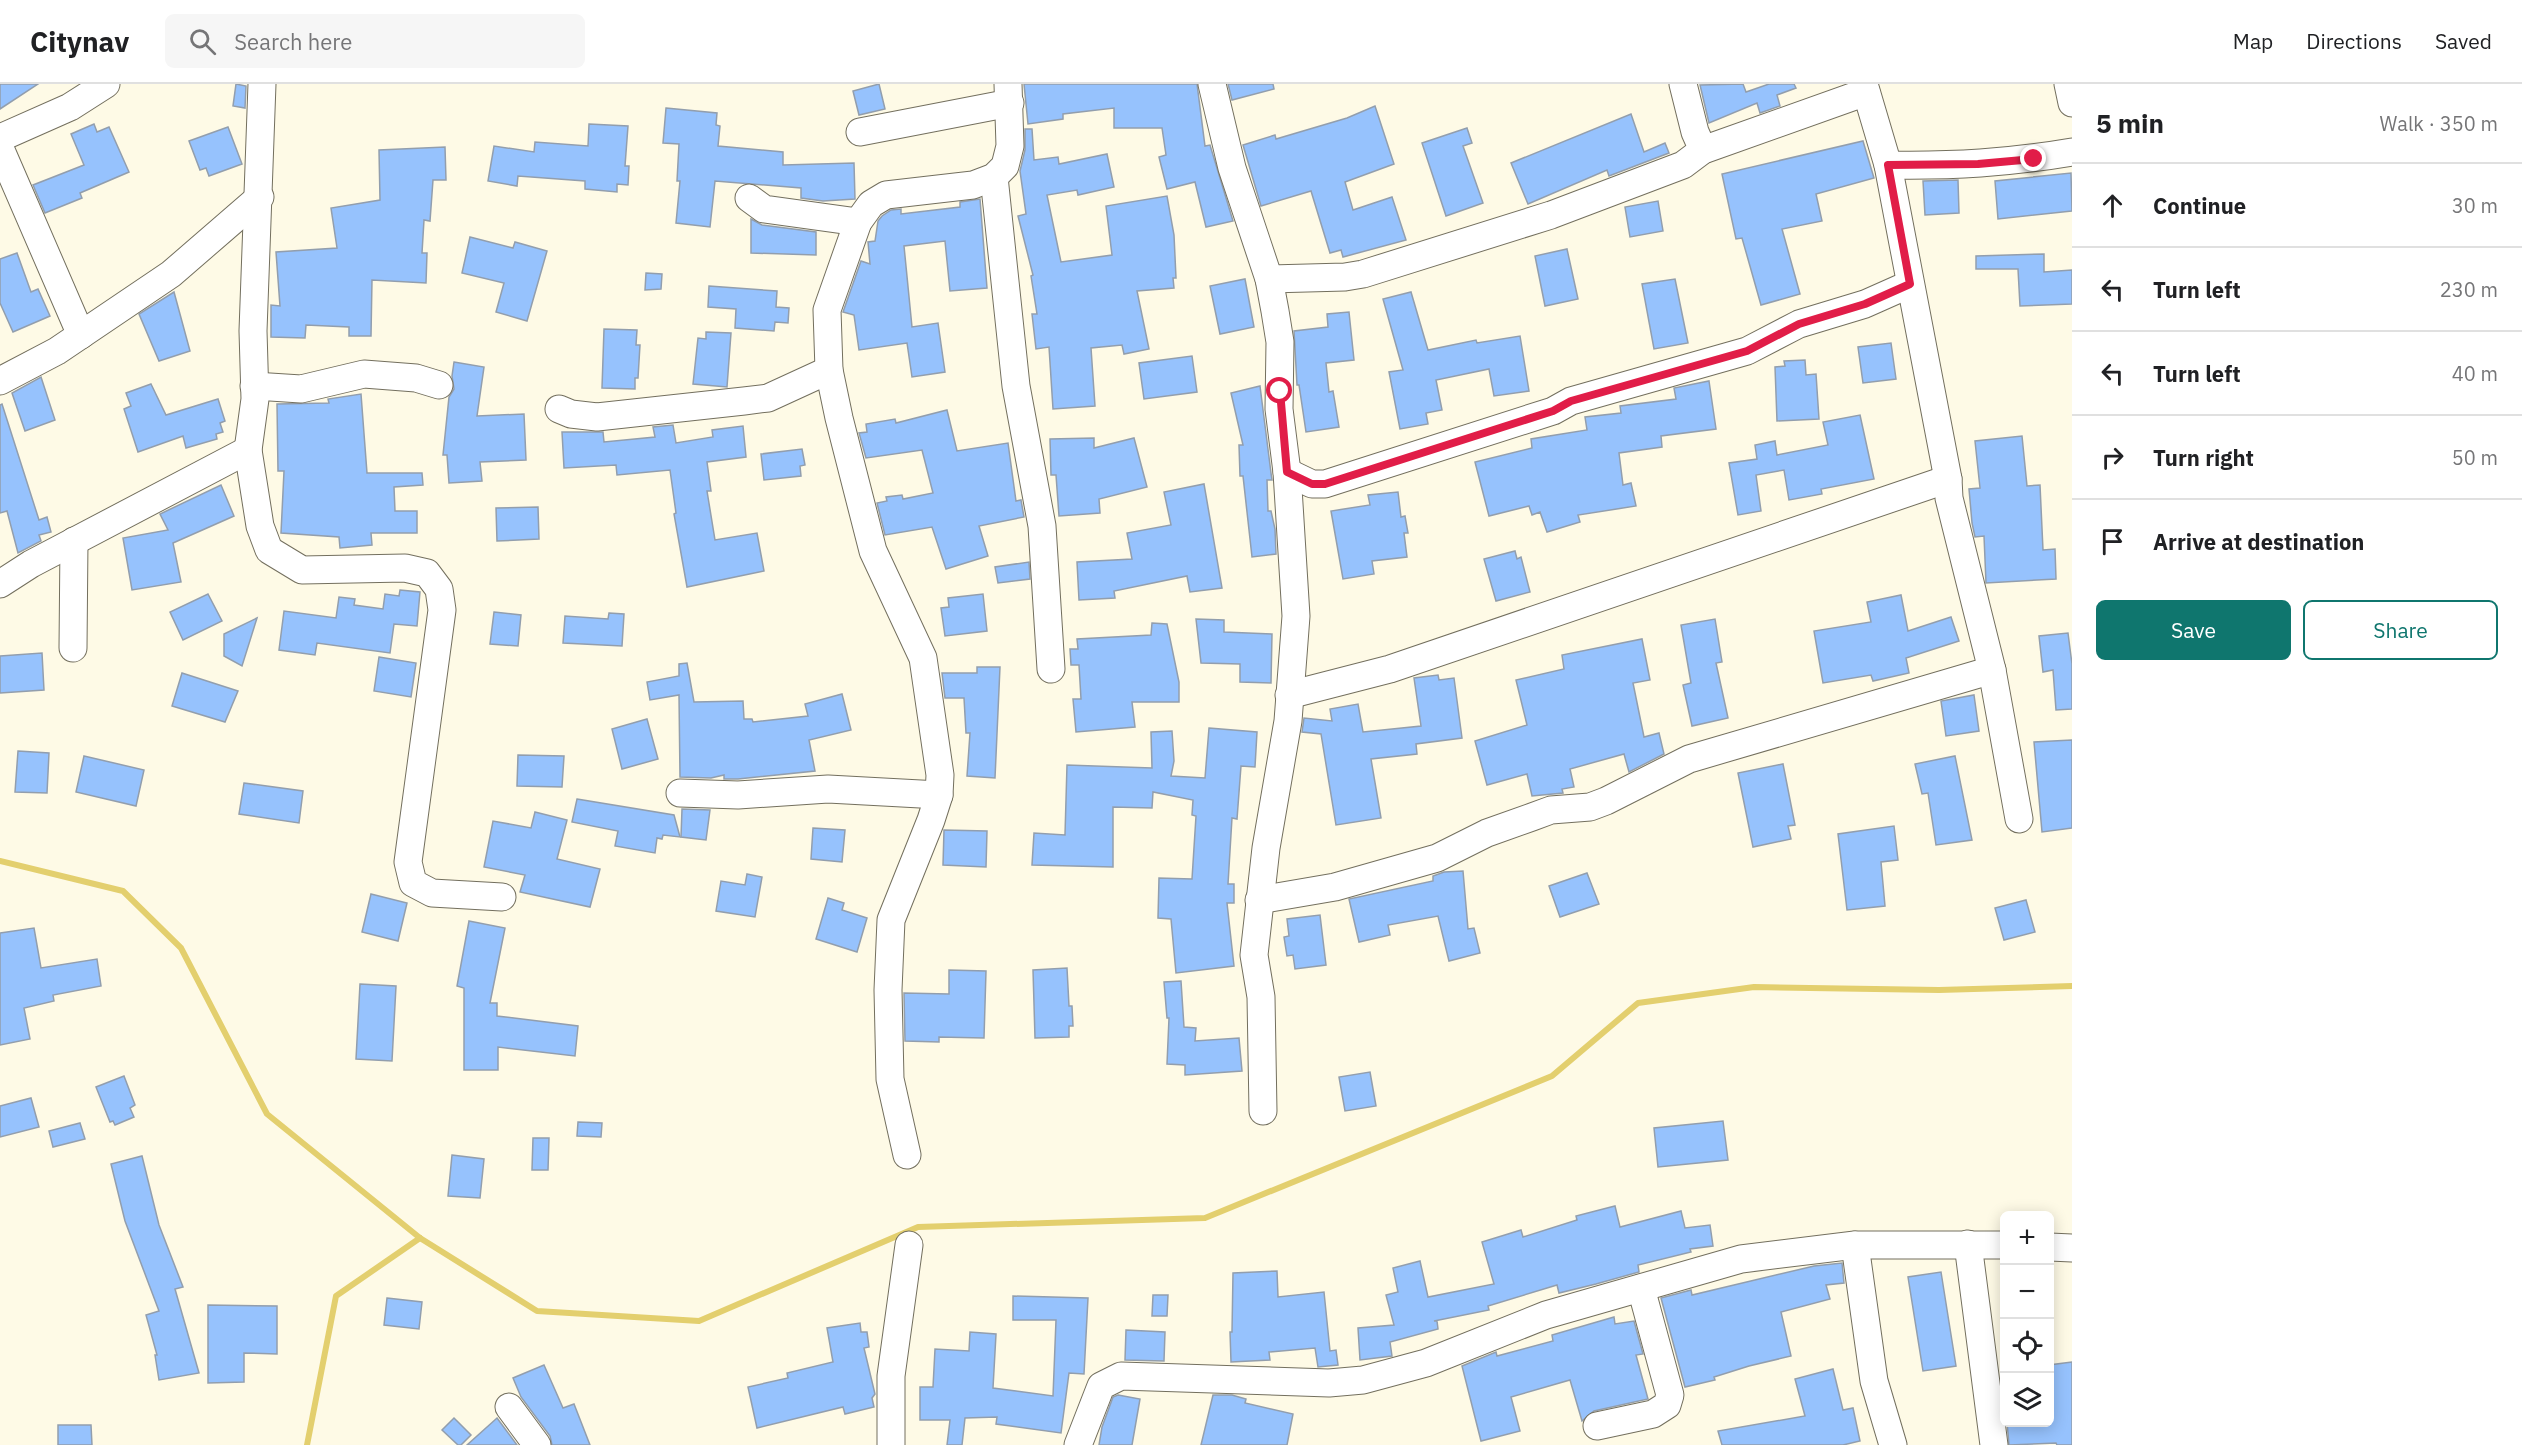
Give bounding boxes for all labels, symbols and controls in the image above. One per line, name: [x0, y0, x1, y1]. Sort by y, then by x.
search box: [165, 14, 585, 68]
text: Citynav: [30, 23, 129, 60]
icon: search: [186, 25, 219, 58]
text: Search here: [234, 27, 352, 56]
text: Map: [2233, 27, 2273, 55]
text: Directions: [2306, 27, 2402, 55]
text: Saved: [2435, 27, 2492, 55]
text: 5 min: [2096, 106, 2164, 140]
text: Walk · 350 m: [2380, 110, 2498, 137]
route end: [2020, 145, 2046, 171]
icon: ahead: [2096, 189, 2129, 222]
text: Continue: [2153, 191, 2246, 220]
text: 30 m: [2452, 192, 2498, 219]
icon: left: [2096, 273, 2129, 306]
text: Turn left: [2153, 275, 2241, 304]
text: 230 m: [2440, 276, 2498, 303]
icon: left: [2096, 357, 2129, 390]
text: Turn left: [2153, 359, 2241, 388]
text: 40 m: [2452, 360, 2498, 387]
route start: [1266, 377, 1292, 403]
icon: right: [2096, 441, 2129, 474]
text: Turn right: [2153, 443, 2254, 472]
text: 50 m: [2452, 444, 2498, 471]
icon: arrive: [2096, 525, 2129, 558]
text: Arrive at destination: [2153, 527, 2364, 556]
button: Save: [2096, 600, 2291, 660]
button: Share: [2303, 600, 2498, 660]
map controls: [2000, 1211, 2054, 1427]
button: +: [2000, 1211, 2054, 1265]
button: −: [2000, 1265, 2054, 1319]
button: locate: [2000, 1319, 2054, 1373]
button: layers: [2000, 1373, 2054, 1427]

